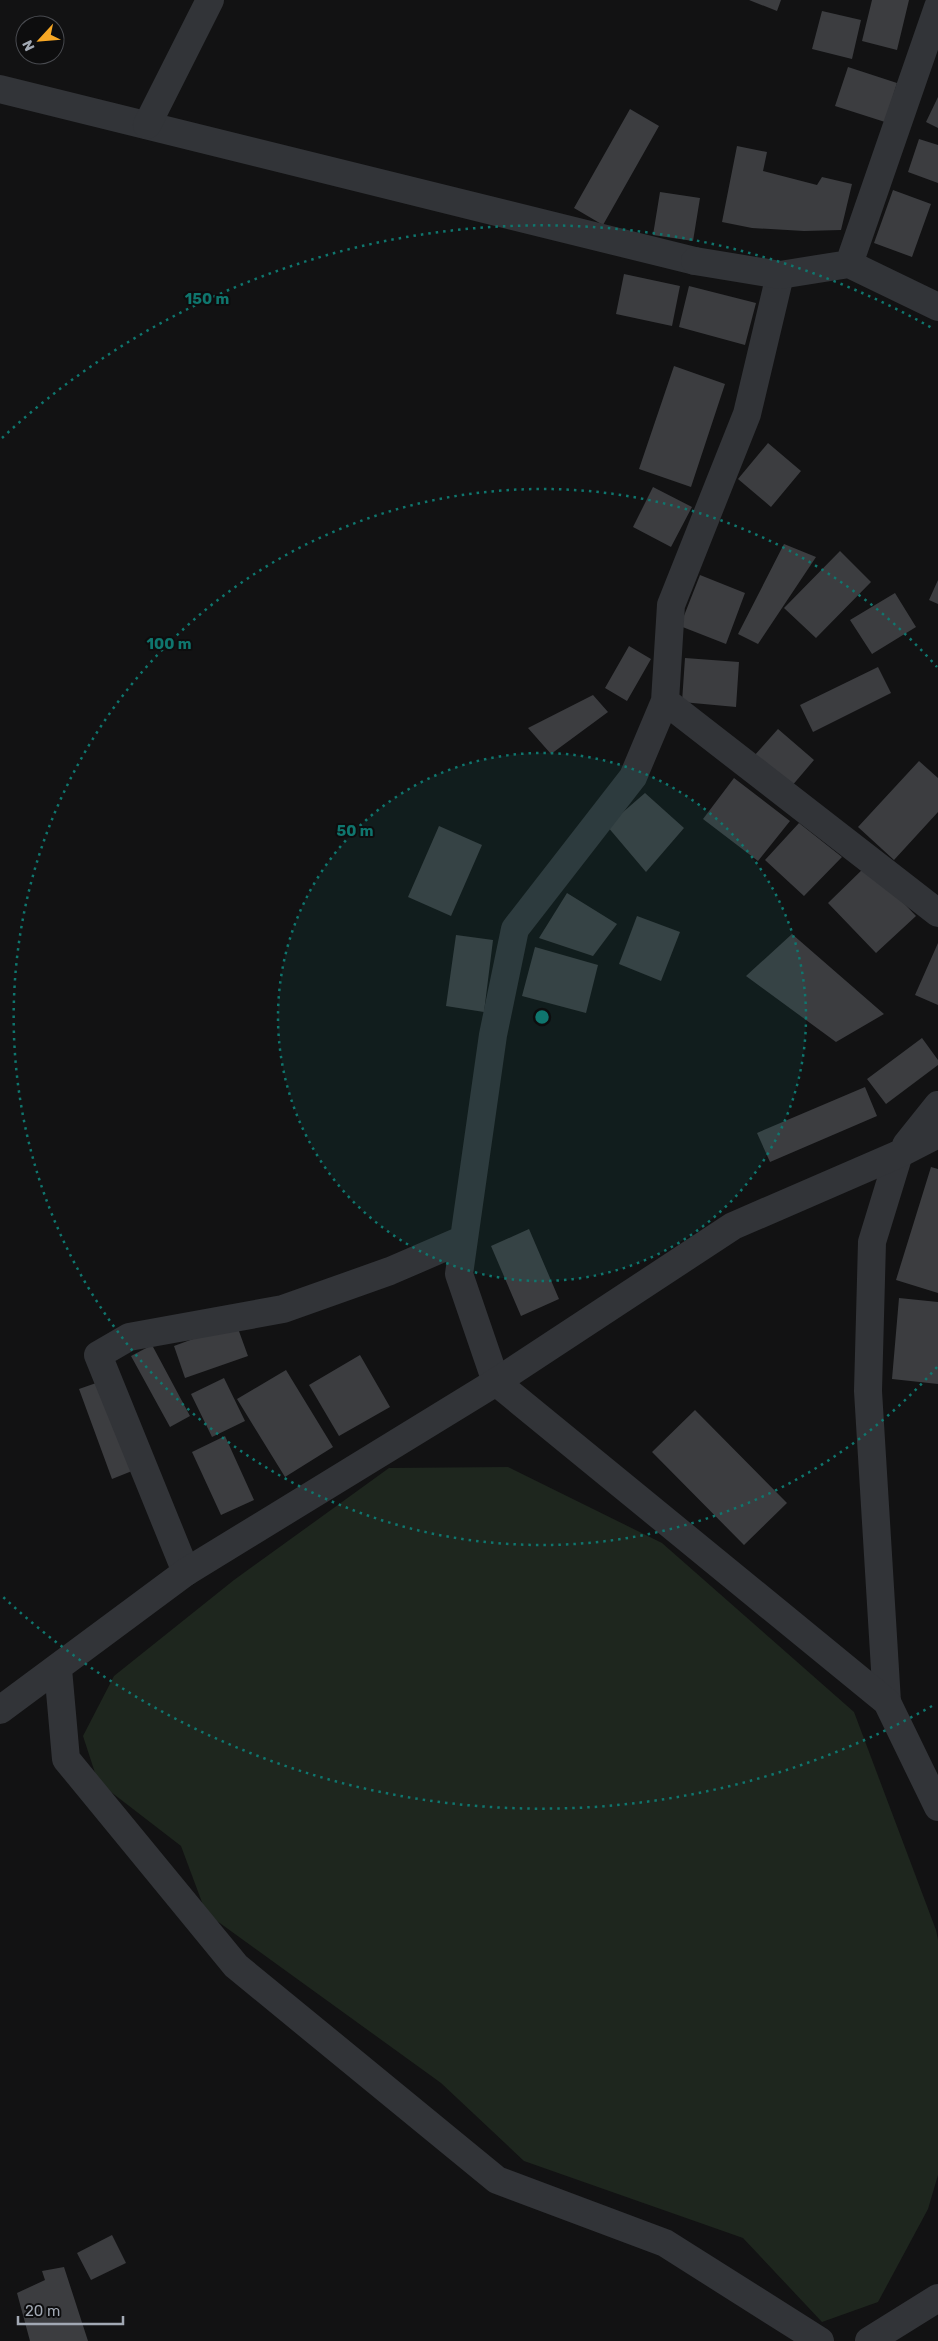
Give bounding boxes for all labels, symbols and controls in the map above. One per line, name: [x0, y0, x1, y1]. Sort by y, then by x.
north arrow: [15, 15, 65, 65]
text: N: [19, 37, 39, 54]
text: 150 m: [185, 290, 229, 308]
text: 100 m: [147, 635, 191, 653]
text: 50 m: [337, 822, 373, 840]
centre of rings: [533, 1008, 551, 1026]
scale bar: [18, 2294, 122, 2326]
text: 20 m: [25, 2302, 60, 2320]

